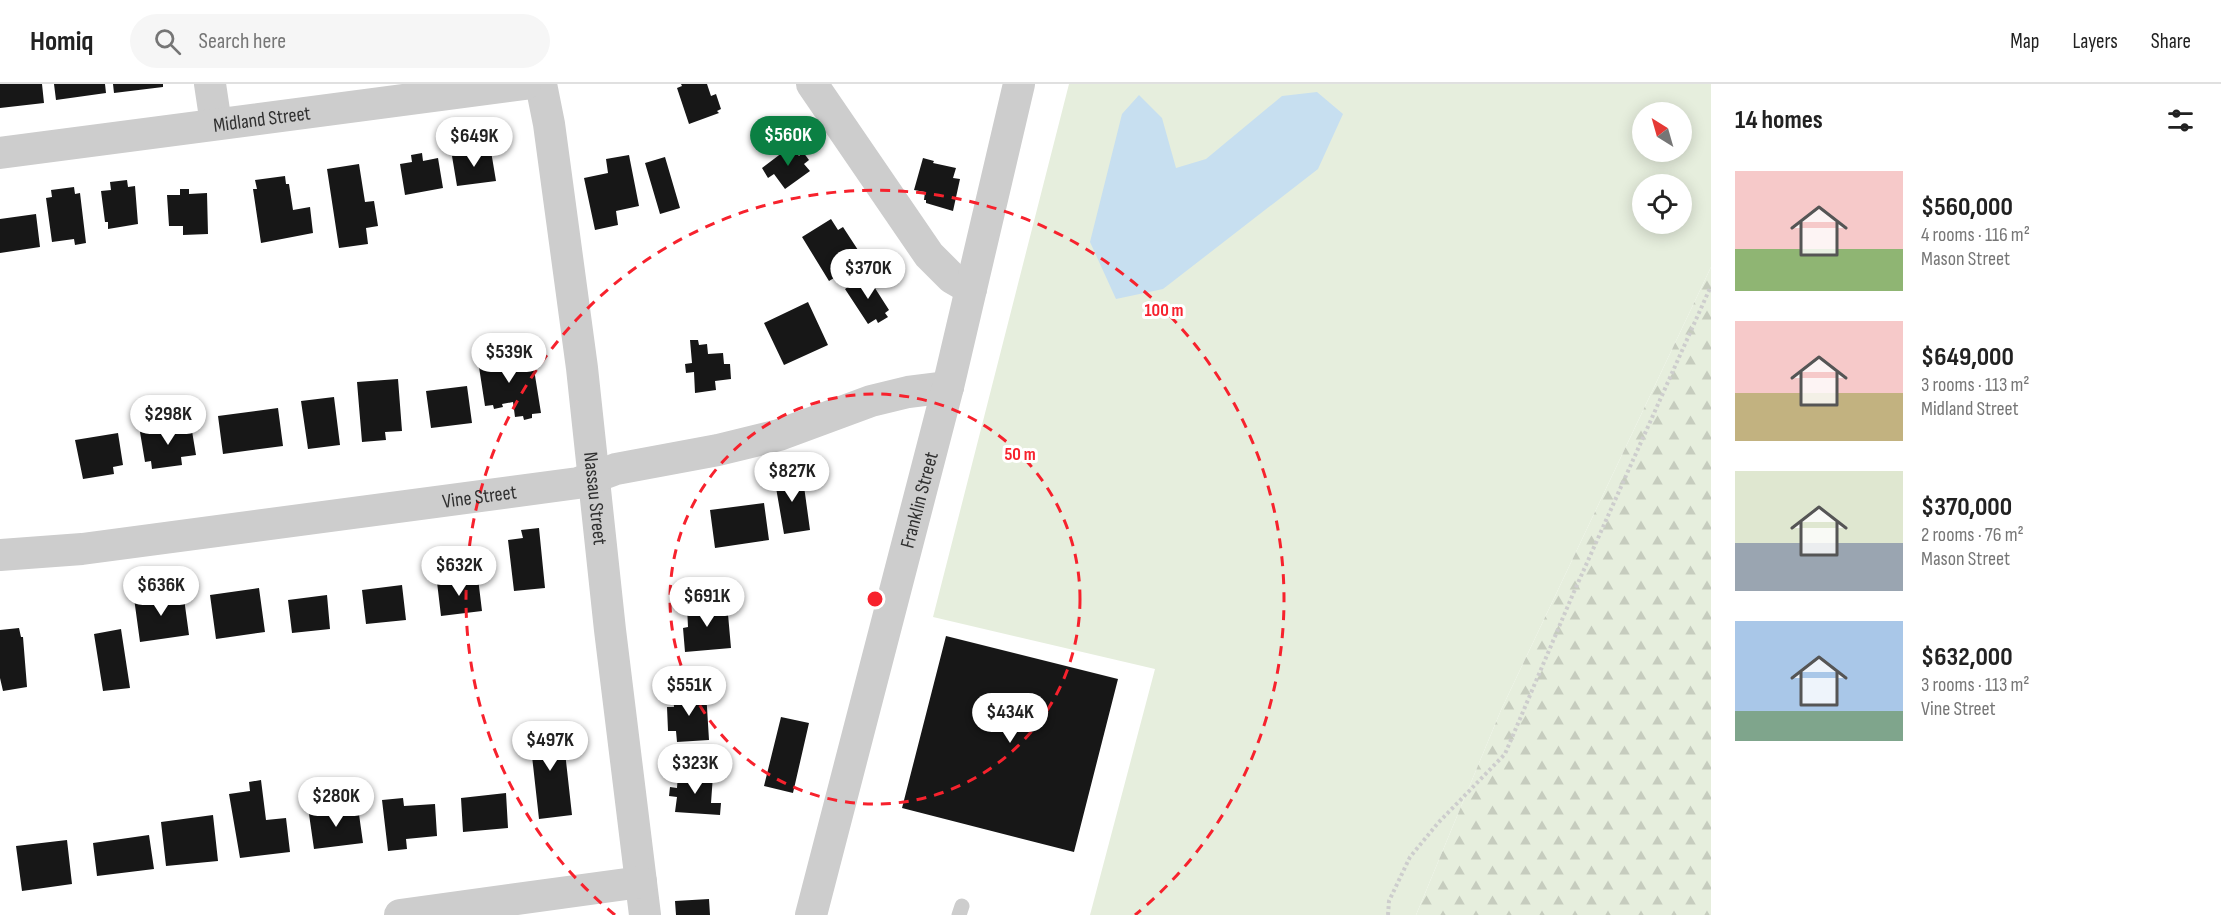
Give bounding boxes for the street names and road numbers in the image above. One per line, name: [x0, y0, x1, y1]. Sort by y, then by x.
street label: Midland Street: [212, 101, 312, 138]
street label: Franklin Street: [896, 449, 944, 551]
street label: Nassau Street: [578, 451, 612, 546]
street label: Vine Street: [441, 480, 518, 514]

